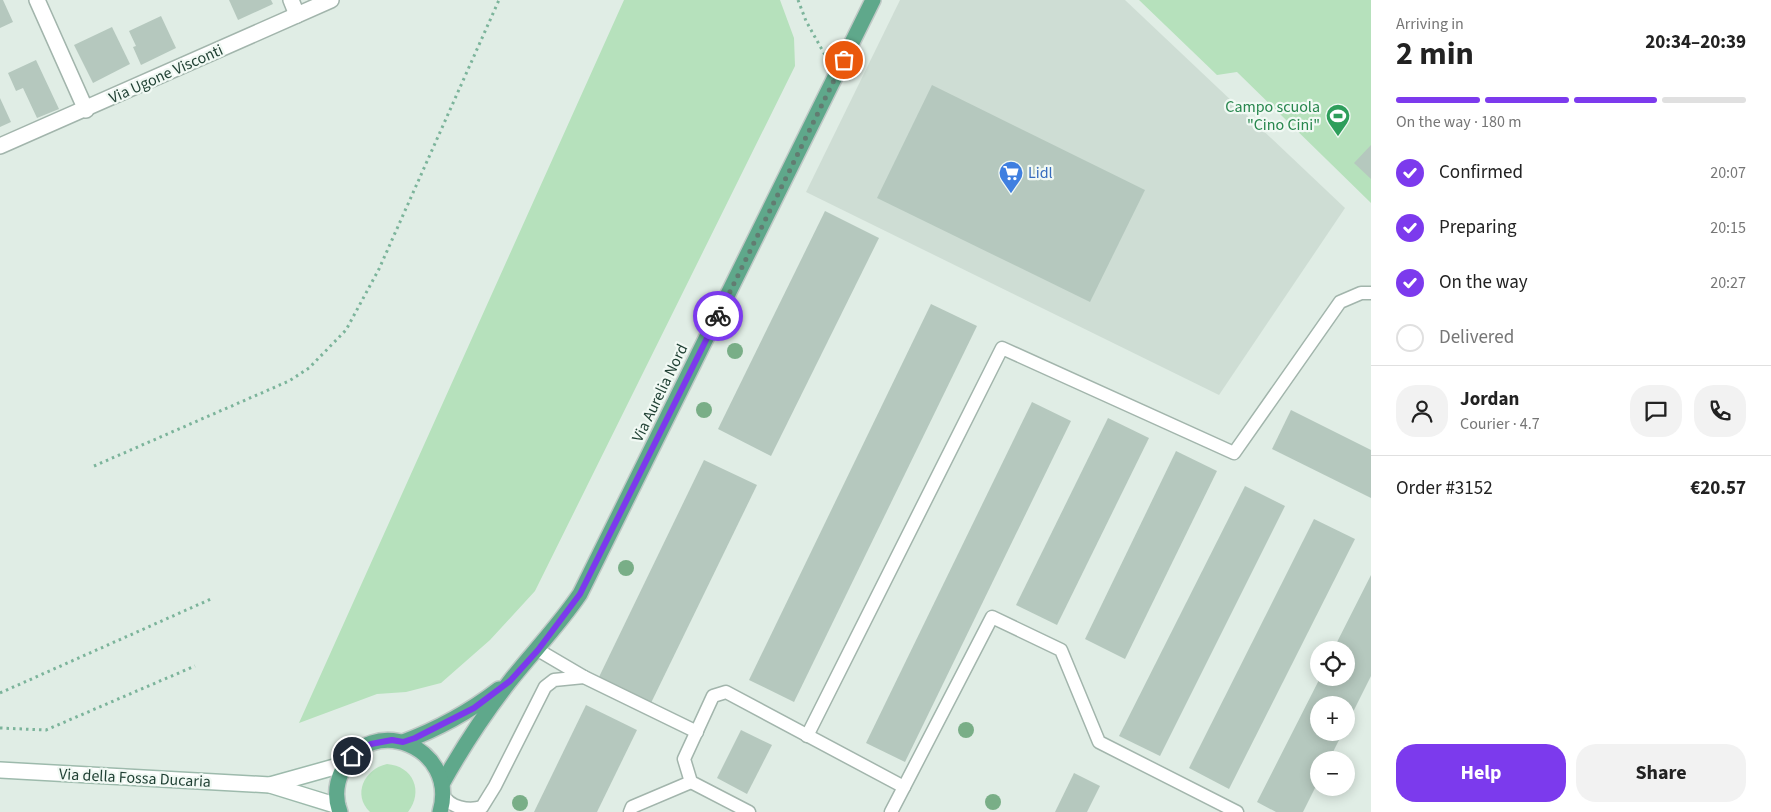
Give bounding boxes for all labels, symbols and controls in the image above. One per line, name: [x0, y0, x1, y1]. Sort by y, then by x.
text: Arriving in: [1396, 13, 1464, 35]
text: 20:34–20:39: [1645, 29, 1746, 56]
text: 2 min: [1396, 31, 1474, 77]
street label: Via Ugone Visconti: [106, 39, 226, 109]
pin: [823, 39, 865, 81]
icon: bag: [830, 46, 858, 74]
place label: Campo scuola "Cino Cini": [1225, 96, 1320, 136]
sports icon: Campo scuola "Cino Cini": [1325, 103, 1351, 137]
text: On the way · 180 m: [1396, 111, 1521, 133]
icon: check: [1396, 159, 1424, 187]
text: Confirmed: [1439, 159, 1523, 186]
supermarket icon: Lidl: [998, 160, 1024, 194]
place label: Lidl: [1028, 162, 1053, 184]
text: 20:07: [1710, 162, 1746, 184]
icon: check: [1396, 214, 1424, 242]
text: Preparing: [1439, 214, 1517, 241]
text: 20:15: [1710, 217, 1746, 239]
icon: check: [1396, 269, 1424, 297]
text: On the way: [1439, 269, 1528, 296]
text: 20:27: [1710, 272, 1746, 294]
courier: [693, 291, 743, 341]
icon: bike: [704, 302, 732, 330]
text: Delivered: [1439, 324, 1514, 351]
street label: Via Aurelia Nord: [627, 340, 693, 446]
button: person: [1396, 385, 1448, 437]
button: chat: [1630, 385, 1682, 437]
button: phone: [1694, 385, 1746, 437]
text: Jordan: [1460, 386, 1519, 413]
text: Courier · 4.7: [1460, 413, 1540, 435]
text: Order #3152: [1396, 475, 1493, 502]
text: €20.57: [1690, 475, 1746, 502]
map controls: [1310, 641, 1355, 796]
button: locate: [1310, 641, 1355, 686]
button: +: [1310, 696, 1355, 741]
pin: [331, 735, 373, 777]
icon: home: [338, 742, 366, 770]
button: Help: [1396, 744, 1566, 802]
button: Share: [1576, 744, 1746, 802]
button: −: [1310, 751, 1355, 796]
street label: Via della Fossa Ducaria: [59, 763, 211, 793]

